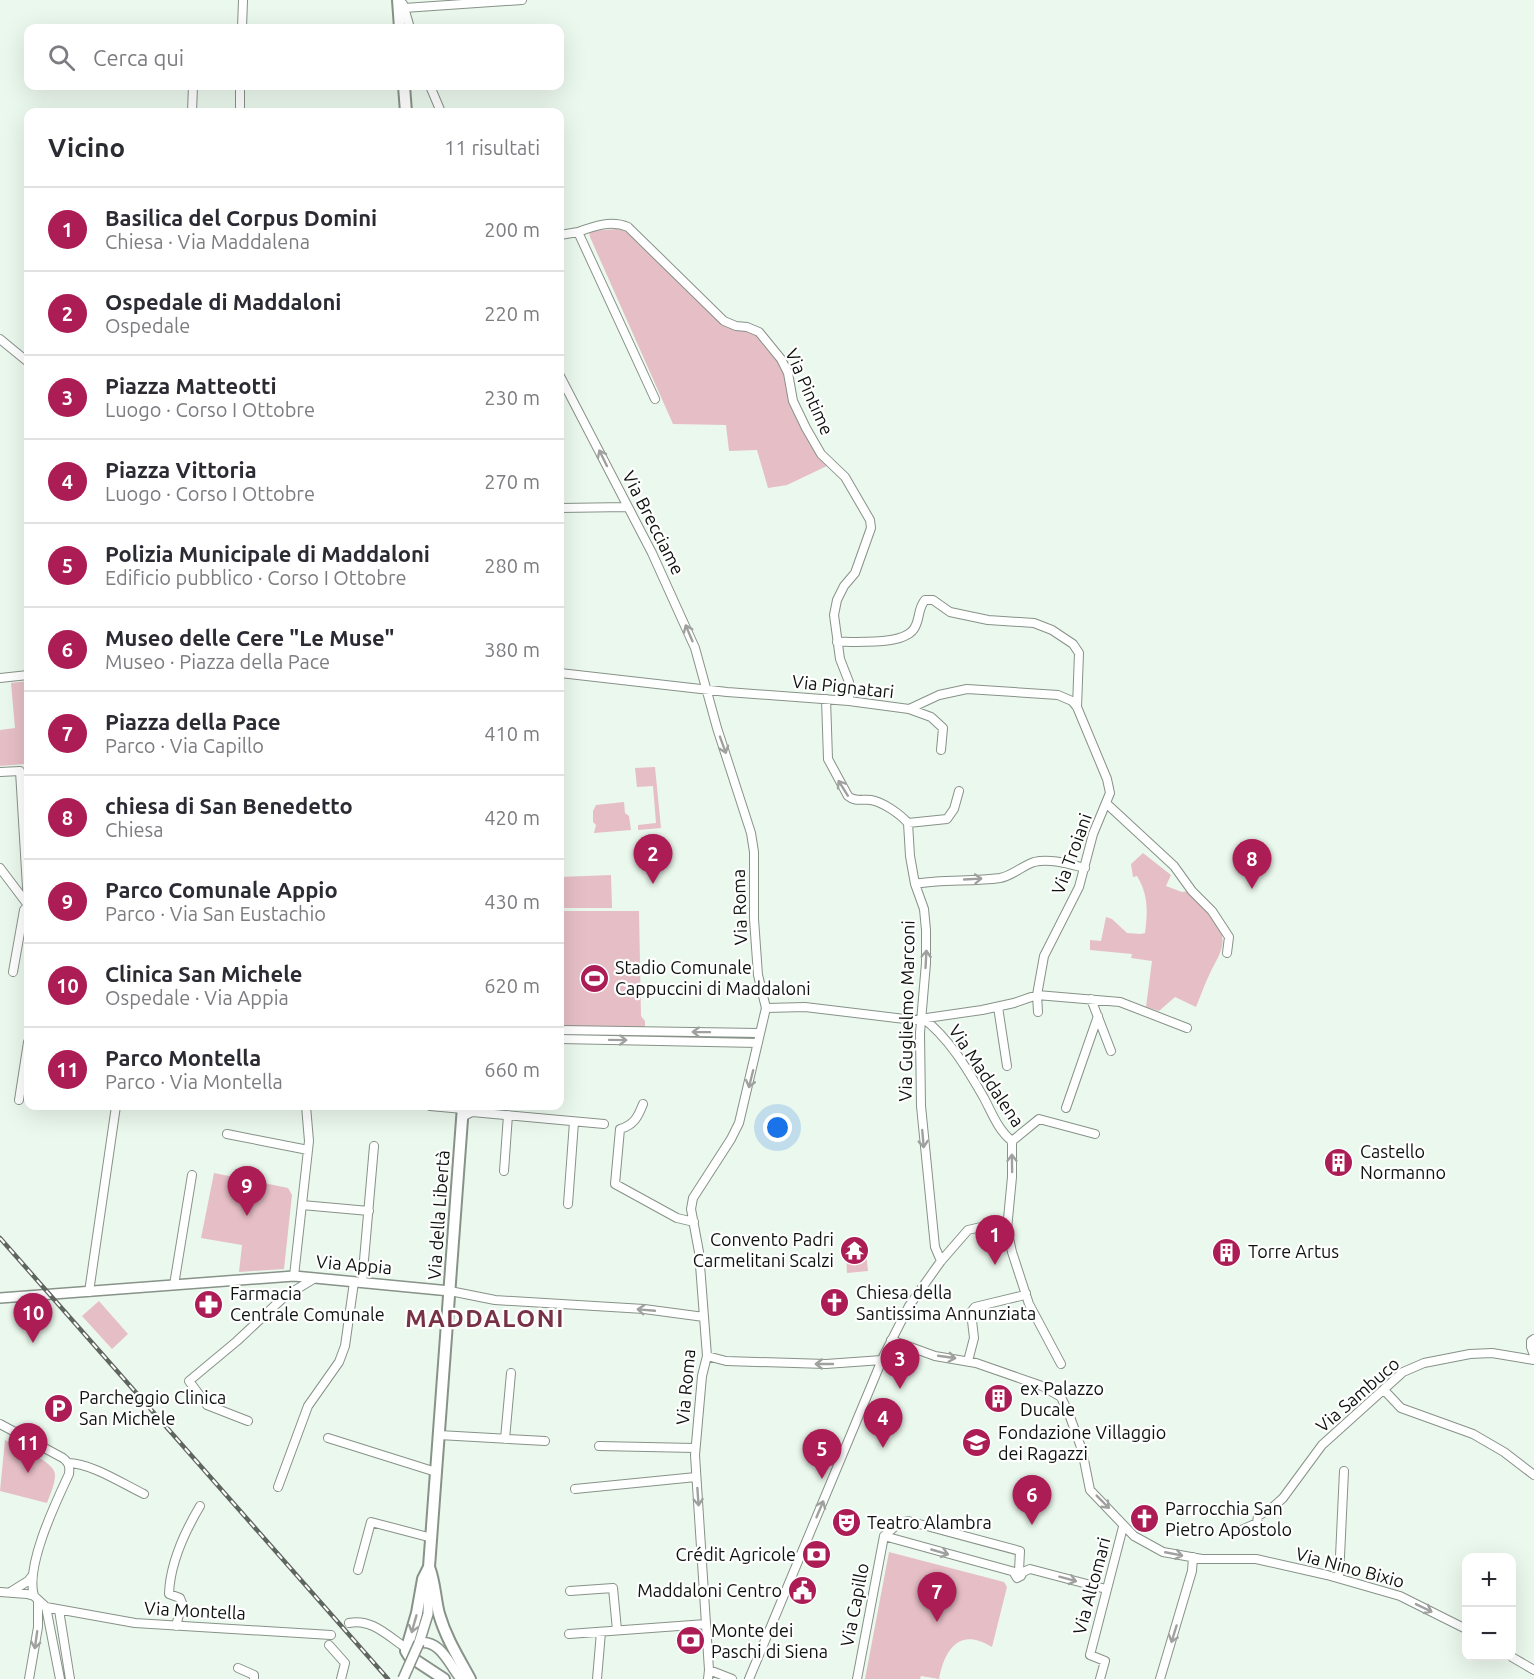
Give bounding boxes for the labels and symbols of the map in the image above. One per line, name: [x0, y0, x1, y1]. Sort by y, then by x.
street label: Via Pintime: [782, 345, 838, 438]
one-way arrow: [597, 450, 609, 468]
street label: Via Brecciame: [619, 467, 689, 578]
one-way arrow: [682, 625, 694, 643]
street label: Via Pignatari: [791, 671, 895, 701]
one-way arrow: [719, 735, 730, 754]
one-way arrow: [837, 779, 850, 796]
street label: Via Troiani: [1047, 810, 1095, 897]
pin: 2: [634, 834, 672, 884]
pin: 8: [1232, 840, 1272, 889]
street label: Via Roma: [728, 869, 750, 945]
one-way arrow: [963, 874, 983, 885]
street label: Via Guglielmo Marconi: [894, 920, 918, 1102]
one-way arrow: [920, 949, 931, 969]
place label: Stadio Comunale Cappuccini di Maddaloni: [615, 957, 811, 998]
sports icon: Stadio Comunale Cappuccini di Maddaloni: [578, 962, 610, 994]
street label: Via Maddalena: [945, 1020, 1028, 1130]
one-way arrow: [692, 1026, 712, 1038]
one-way arrow: [607, 1034, 627, 1046]
one-way arrow: [744, 1070, 756, 1089]
your location: [763, 1113, 792, 1142]
one-way arrow: [918, 1128, 929, 1148]
place label: Castello Normanno: [1360, 1141, 1446, 1182]
building icon: Castello Normanno: [1323, 1146, 1355, 1178]
street label: Via della Libertà: [423, 1149, 453, 1281]
one-way arrow: [1006, 1154, 1018, 1174]
pin: 9: [228, 1166, 266, 1216]
pin: 1: [976, 1216, 1014, 1265]
place label: Convento Padri Carmelitani Scalzi: [693, 1229, 834, 1270]
temple icon: Convento Padri Carmelitani Scalzi: [839, 1234, 871, 1266]
building icon: Torre Artus: [1211, 1236, 1243, 1268]
place label: Torre Artus: [1248, 1241, 1339, 1261]
street label: Via Appia: [315, 1251, 393, 1277]
place label: Chiesa della Santissima Annunziata: [856, 1282, 1036, 1323]
place label: Farmacia Centrale Comunale: [230, 1283, 385, 1324]
church icon: Chiesa della Santissima Annunziata: [819, 1287, 851, 1319]
pharmacy icon: Farmacia Centrale Comunale: [193, 1288, 225, 1320]
pin: 10: [14, 1294, 52, 1343]
one-way arrow: [637, 1304, 656, 1315]
district label: MADDALONI: [405, 1305, 565, 1332]
pin: 3: [880, 1340, 920, 1389]
street label: Via Roma: [672, 1348, 698, 1426]
one-way arrow: [936, 1352, 956, 1363]
street label: Via Sambuco: [1312, 1353, 1403, 1436]
one-way arrow: [815, 1358, 835, 1370]
place label: ex Palazzo Ducale: [1020, 1378, 1104, 1419]
building icon: ex Palazzo Ducale: [983, 1383, 1015, 1415]
place label: Parcheggio Clinica San Michele: [79, 1387, 226, 1428]
parking icon: Parcheggio Clinica San Michele: [42, 1392, 74, 1424]
pin: 4: [864, 1398, 902, 1448]
place label: Fondazione Villaggio dei Ragazzi: [998, 1422, 1166, 1463]
pin: 11: [9, 1424, 48, 1473]
school or university icon: Fondazione Villaggio dei Ragazzi: [961, 1427, 993, 1459]
pin: 5: [802, 1430, 842, 1479]
pin: 6: [1012, 1476, 1052, 1525]
one-way arrow: [692, 1487, 703, 1506]
one-way arrow: [1095, 1495, 1110, 1510]
place label: Parrocchia San Pietro Apostolo: [1165, 1498, 1292, 1539]
one-way arrow: [815, 1500, 826, 1518]
church icon: Parrocchia San Pietro Apostolo: [1128, 1503, 1160, 1535]
theatre icon: Teatro Alambra: [830, 1507, 862, 1539]
place label: Teatro Alambra: [867, 1512, 992, 1532]
street label: Via Altomari: [1068, 1535, 1114, 1636]
bank icon: Crédit Agricole: [801, 1539, 833, 1571]
street label: Via Nino Bixio: [1294, 1543, 1407, 1591]
place label: Crédit Agricole: [675, 1544, 796, 1564]
one-way arrow: [930, 1546, 949, 1558]
one-way arrow: [1164, 1549, 1184, 1560]
street label: Via Capillo: [836, 1561, 872, 1648]
pin: 7: [918, 1572, 956, 1622]
one-way arrow: [1058, 1574, 1077, 1585]
public building icon: Maddaloni Centro: [787, 1575, 819, 1607]
place label: Maddaloni Centro: [637, 1580, 782, 1600]
street label: Via Montella: [144, 1597, 246, 1623]
one-way arrow: [1415, 1602, 1433, 1614]
one-way arrow: [408, 1614, 419, 1633]
place label: Monte dei Paschi di Siena: [711, 1620, 828, 1661]
one-way arrow: [1168, 1624, 1179, 1643]
bank icon: Monte dei Paschi di Siena: [674, 1625, 706, 1657]
one-way arrow: [30, 1630, 41, 1650]

